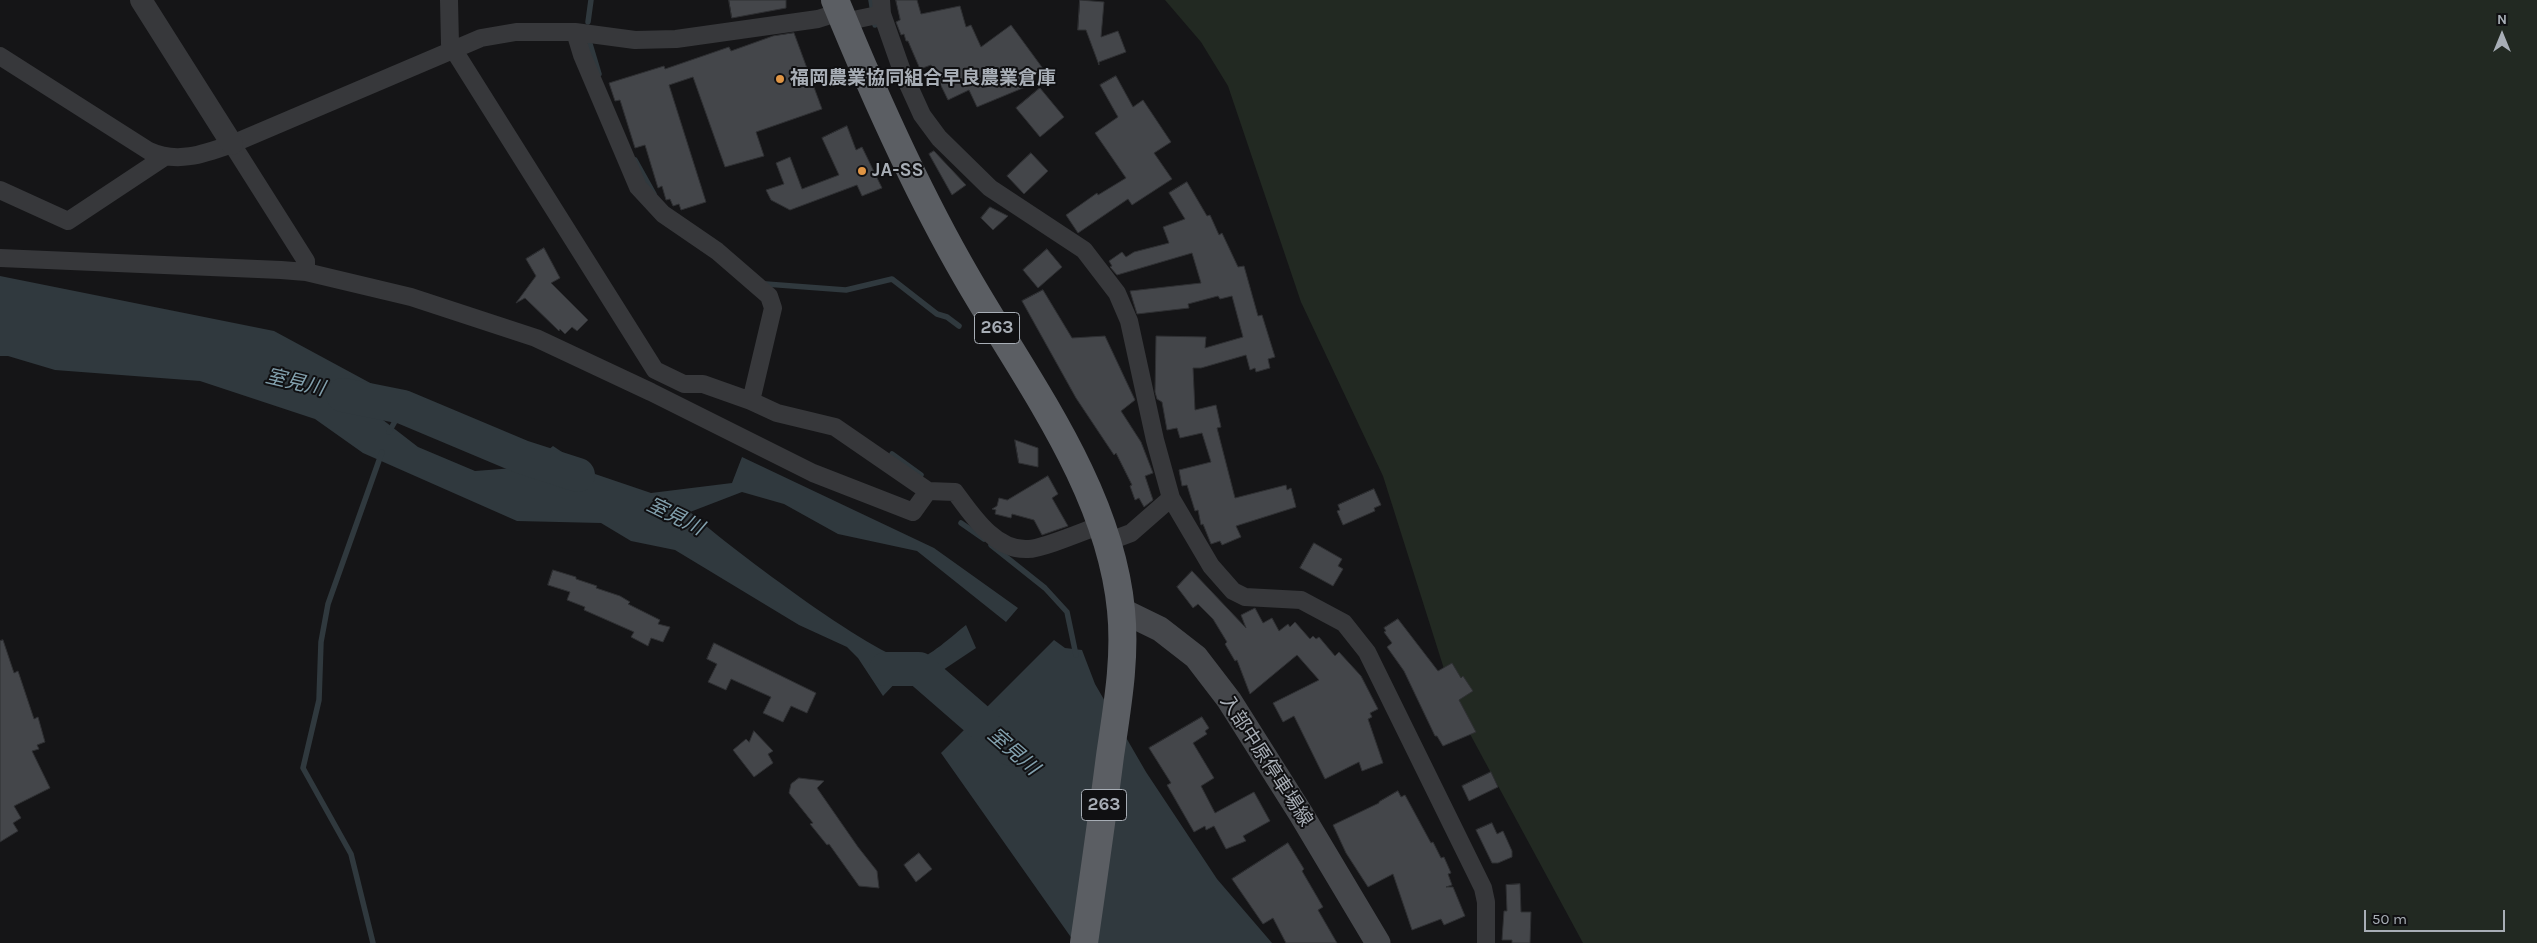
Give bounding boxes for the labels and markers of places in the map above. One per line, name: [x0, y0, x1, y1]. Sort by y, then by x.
place label: 福岡農業協同組合早良農業倉庫: [790, 68, 1056, 90]
marker: 福岡農業協同組合早良農業倉庫: [774, 73, 786, 85]
place label: JA-SS: [872, 160, 924, 182]
marker: JA-SS: [856, 165, 868, 177]

